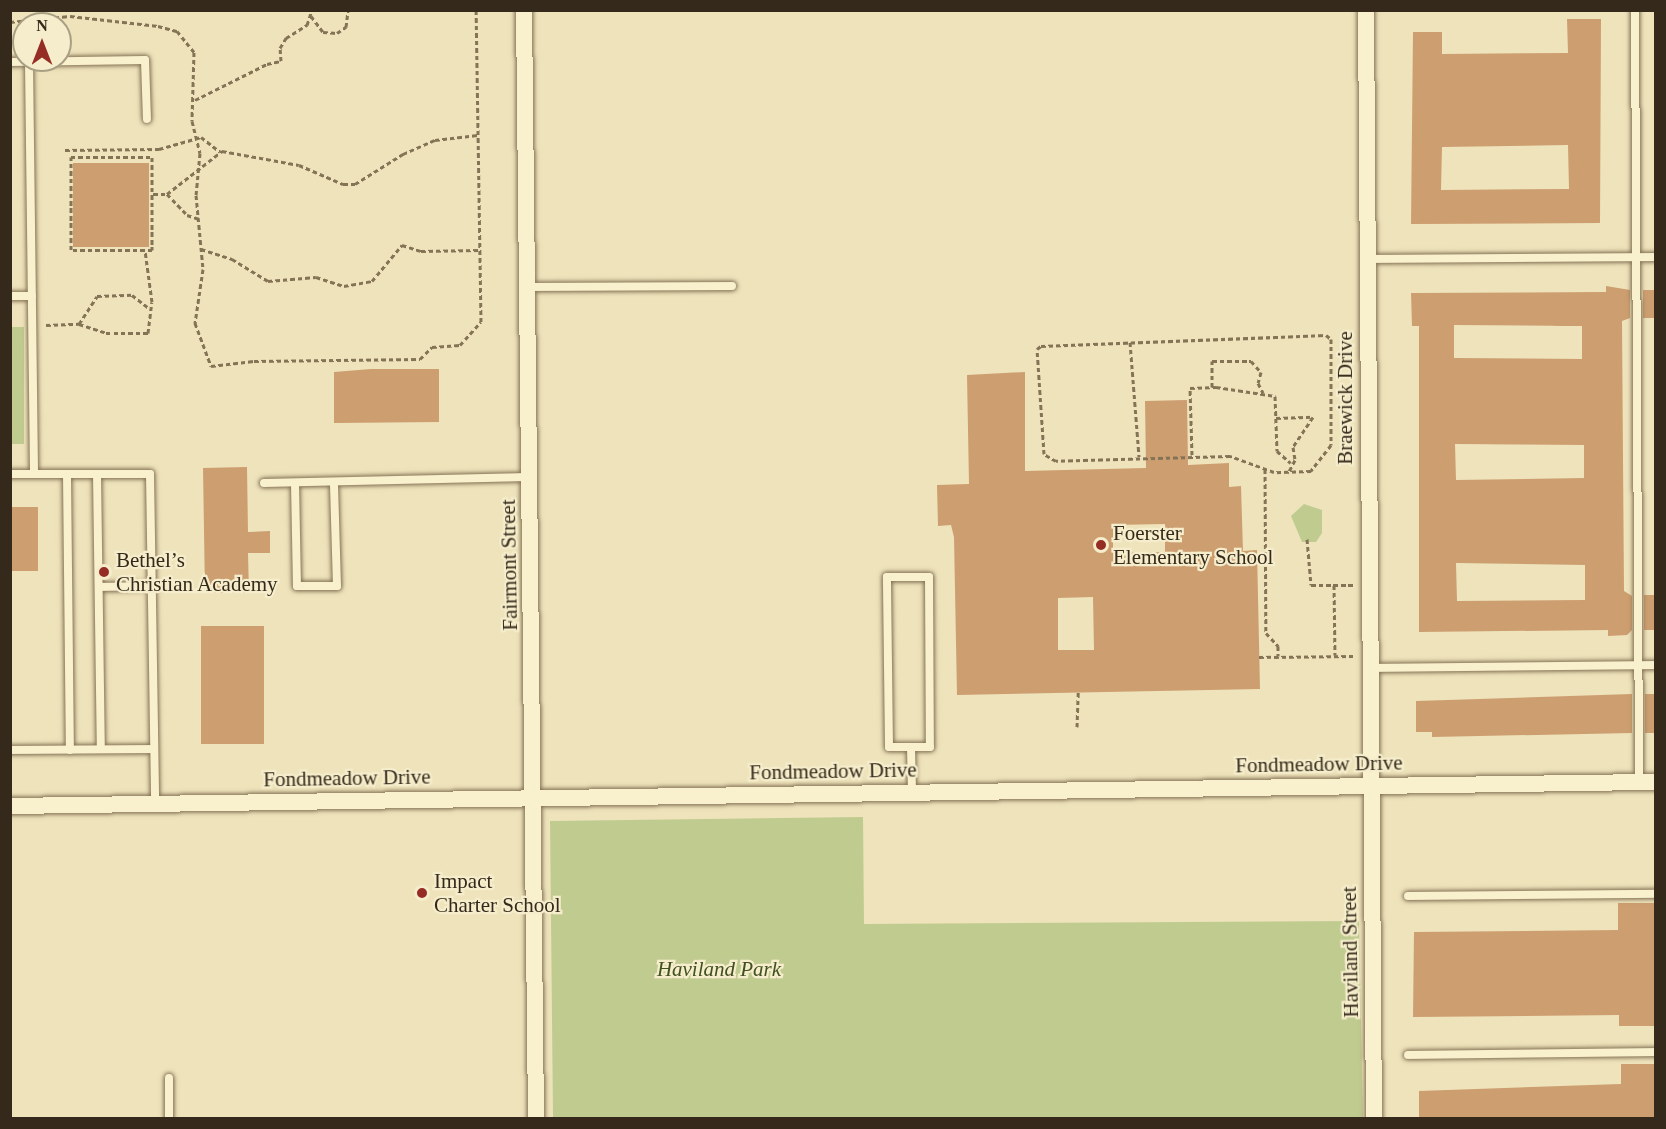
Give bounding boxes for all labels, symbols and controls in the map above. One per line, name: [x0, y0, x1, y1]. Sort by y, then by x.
north arrow: [12, 12, 72, 72]
text: N: [36, 17, 48, 34]
street label: Braewick Drive: [1332, 331, 1358, 465]
street label: Fairmont Street: [495, 499, 523, 631]
place label: Foerster Elementary School: [1113, 520, 1273, 570]
marker: Foerster Elementary School: [1094, 538, 1108, 552]
place label: Bethel’s Christian Academy: [116, 547, 279, 597]
marker: Bethel’s Christian Academy: [97, 565, 111, 579]
street label: Fondmeadow Drive: [1235, 750, 1403, 778]
street label: Fondmeadow Drive: [749, 757, 917, 785]
street label: Fondmeadow Drive: [263, 764, 431, 792]
place label: Impact Charter School: [434, 868, 561, 918]
marker: Impact Charter School: [415, 886, 429, 900]
street label: Haviland Street: [1336, 886, 1364, 1018]
park label: Haviland Park: [657, 956, 781, 982]

